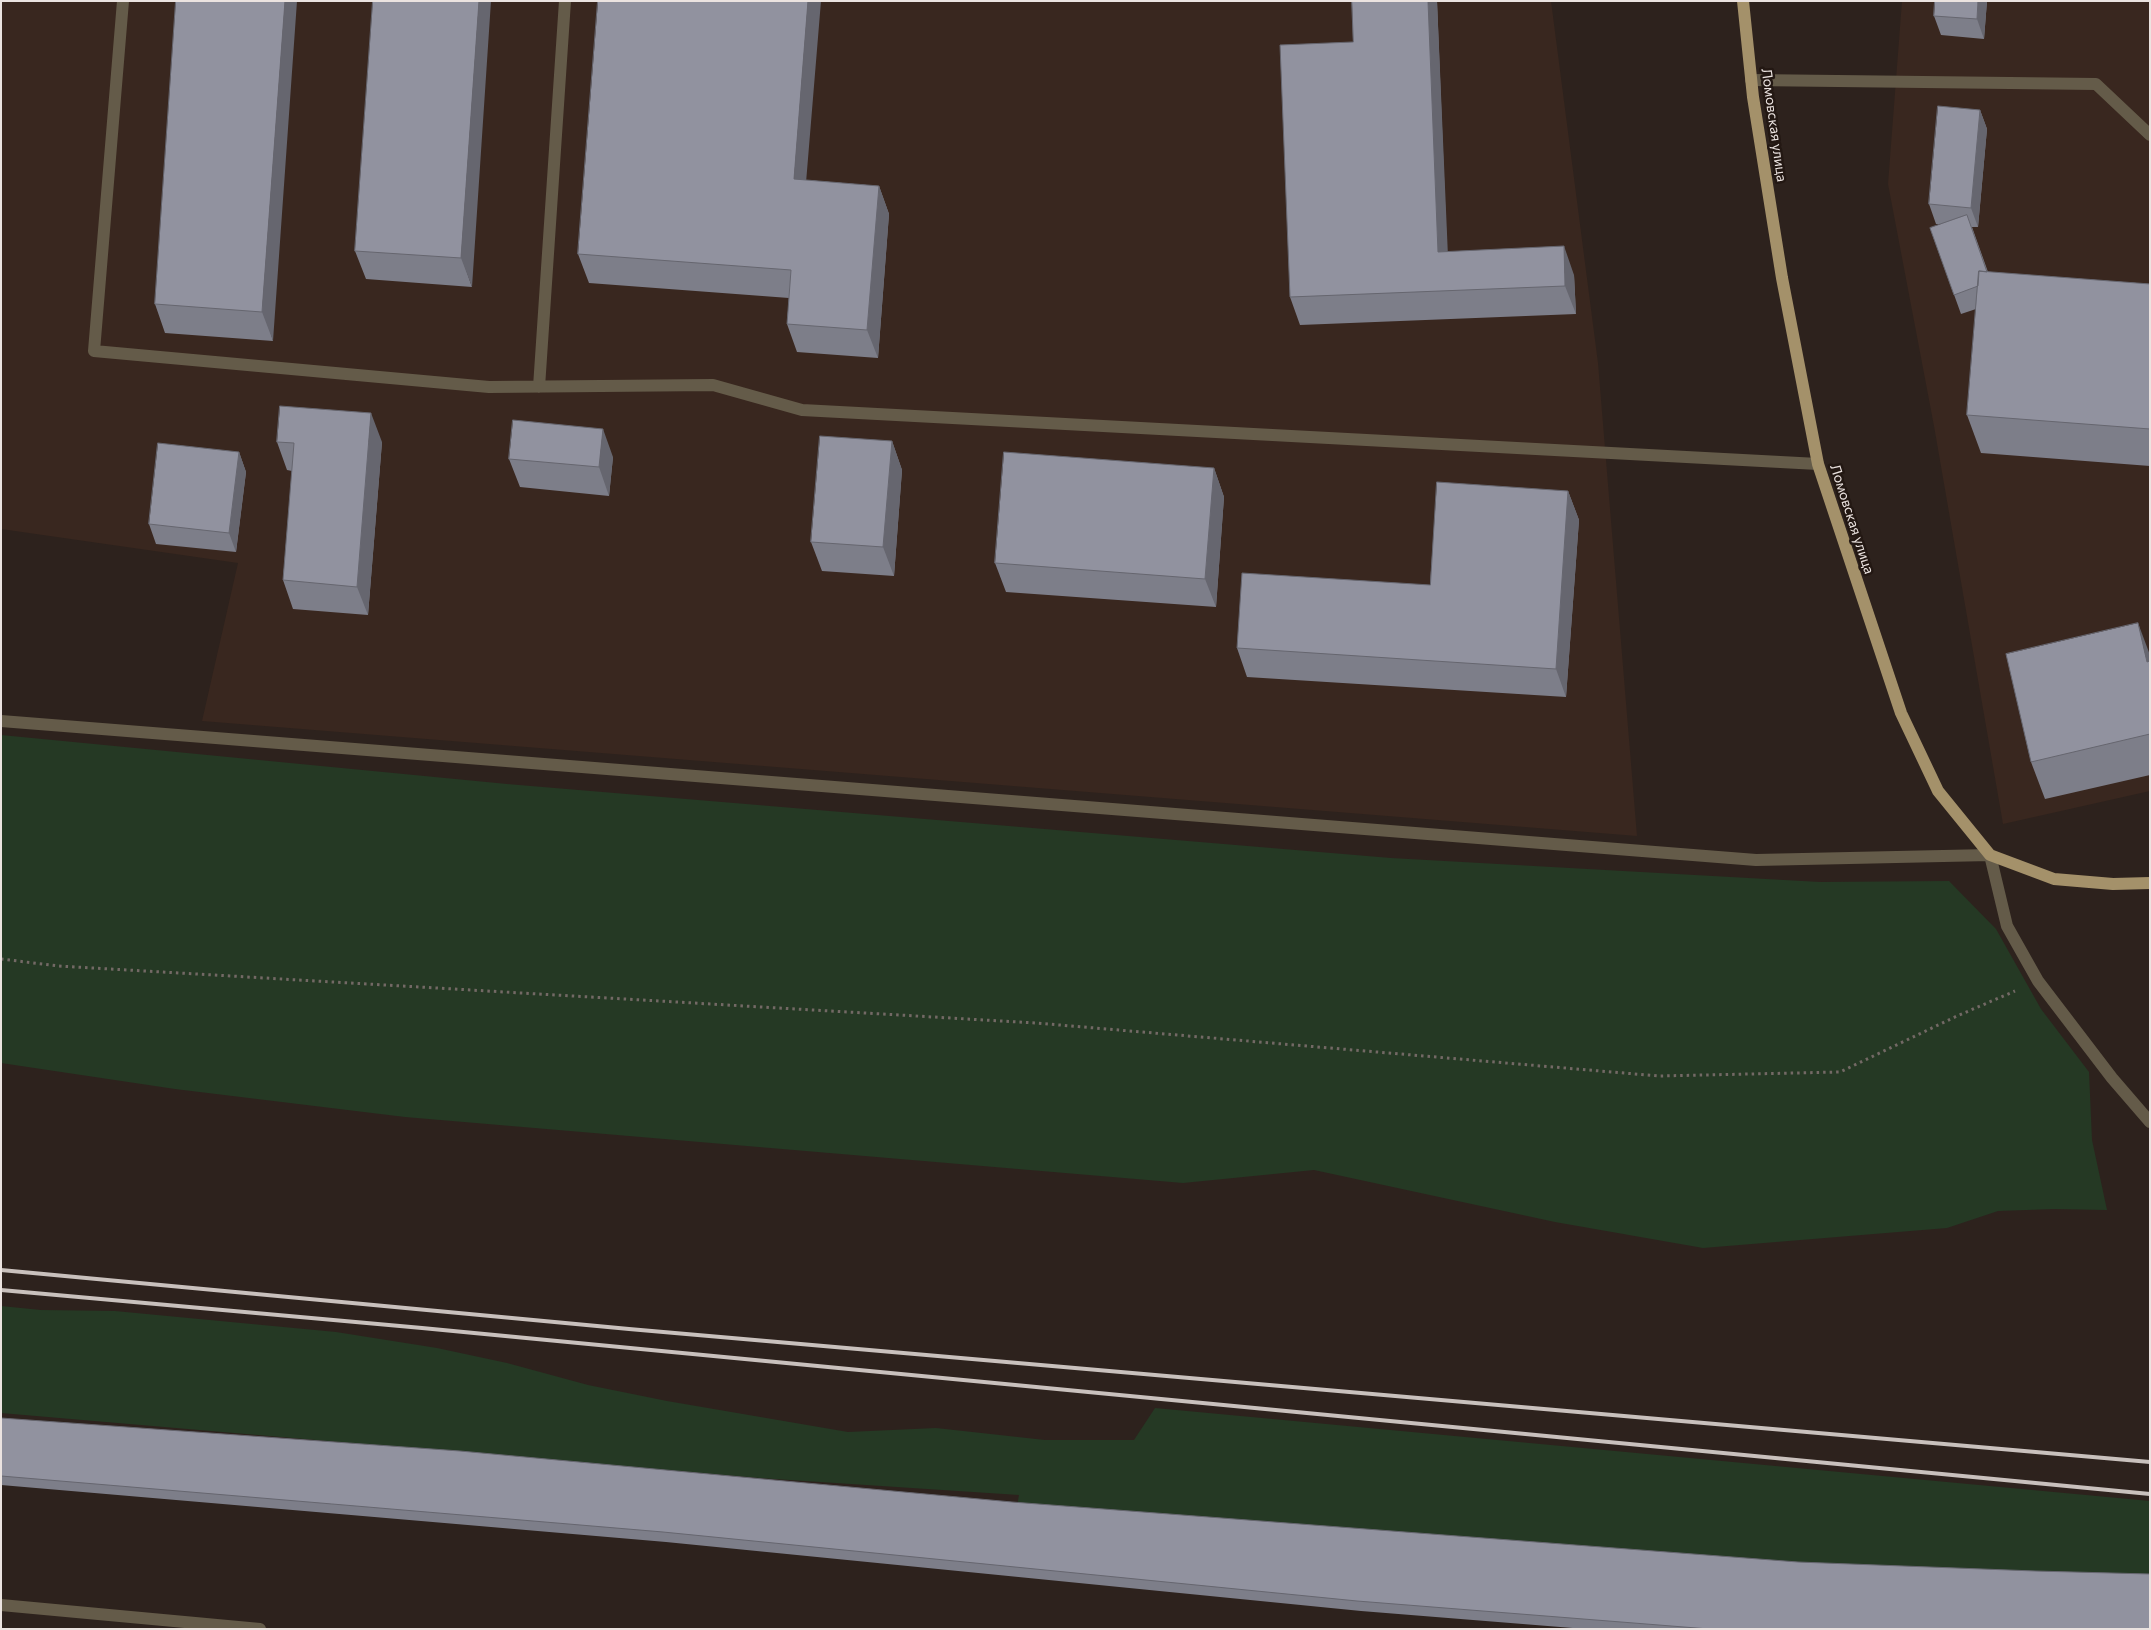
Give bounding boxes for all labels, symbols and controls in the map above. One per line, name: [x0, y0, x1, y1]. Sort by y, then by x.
street label: Ломовская улица: [1758, 67, 1790, 183]
street label: Ломовская улица: [1826, 462, 1878, 576]

